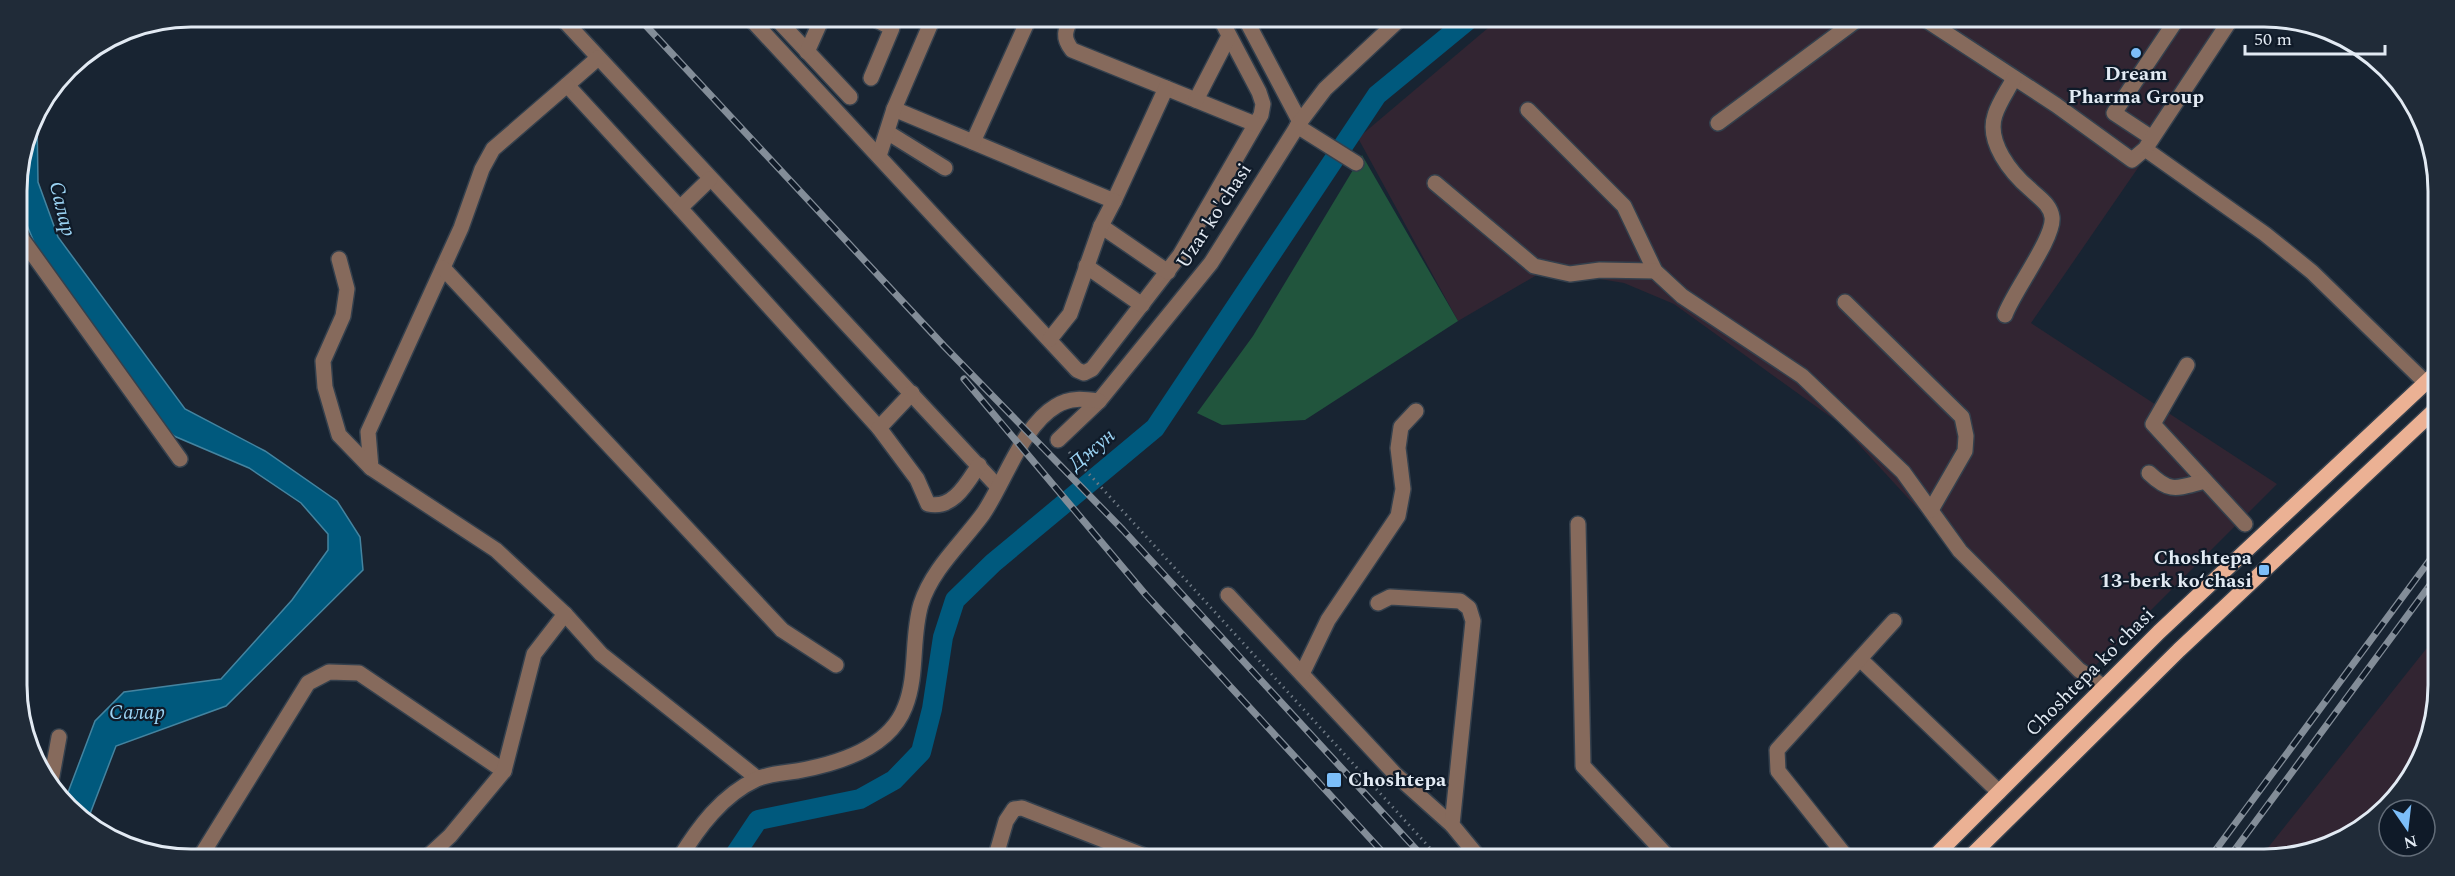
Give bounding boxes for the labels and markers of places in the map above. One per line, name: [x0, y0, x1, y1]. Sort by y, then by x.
marker: Dream Pharma Group: [2129, 46, 2143, 60]
place label: Dream Pharma Group: [2068, 59, 2204, 112]
place label: Choshtepa 13-berk koʻchasi: [2100, 543, 2253, 596]
marker: Choshtepa 13-berk koʻchasi: [2257, 563, 2271, 577]
place label: Choshtepa: [1348, 765, 1447, 795]
marker: Choshtepa: [1325, 771, 1343, 789]

